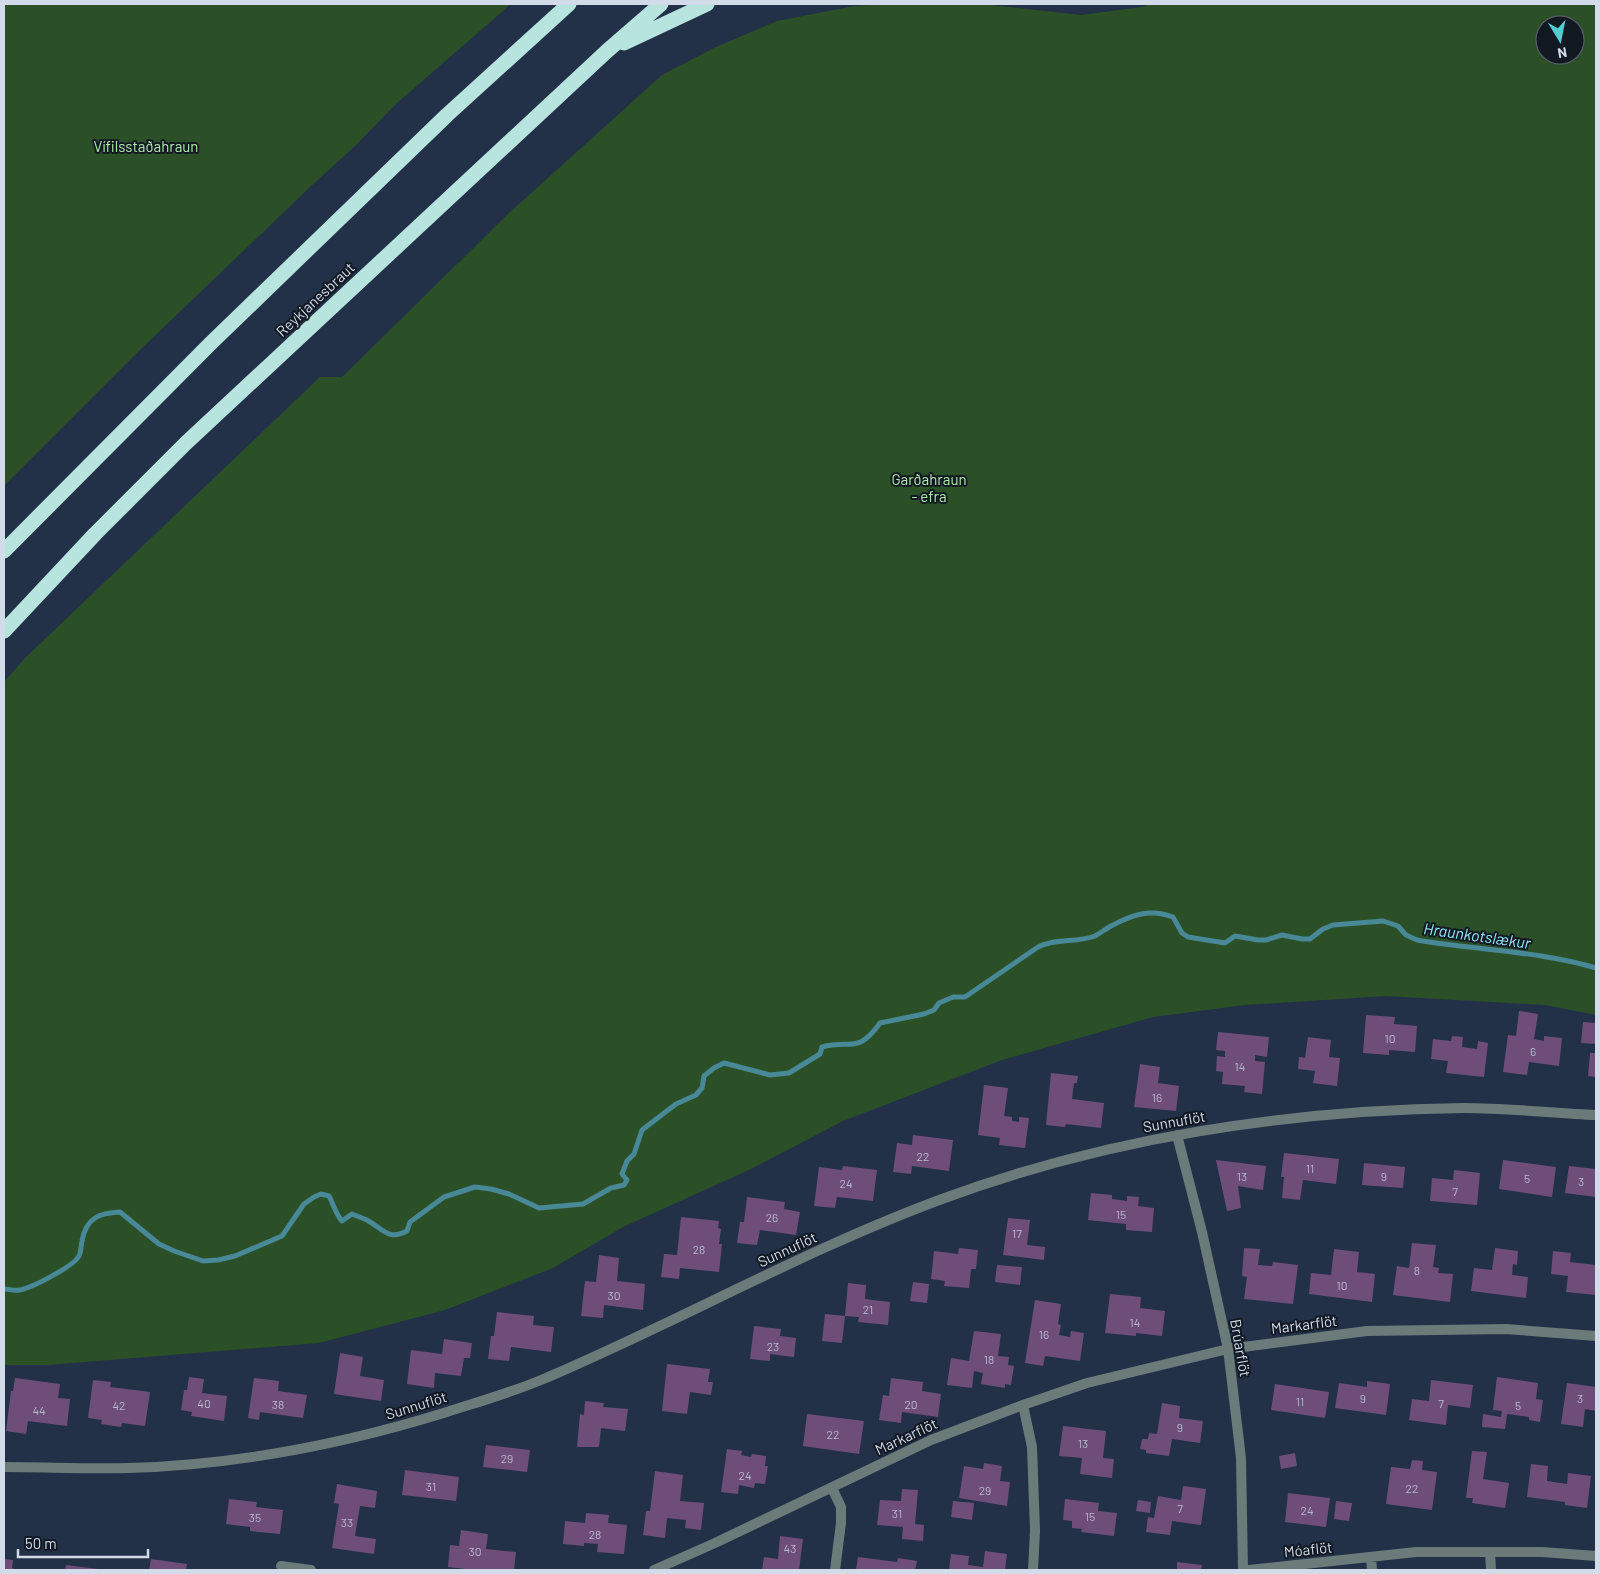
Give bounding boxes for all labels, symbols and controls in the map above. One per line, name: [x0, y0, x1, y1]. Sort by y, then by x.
north arrow: [1535, 15, 1585, 65]
text: N: [1556, 44, 1568, 62]
park label: Vífilsstaðahraun: [94, 137, 198, 155]
street label: Reykjanesbraut: [272, 258, 358, 340]
park label: Garðahraun - efra: [891, 470, 967, 505]
water label: Hraunkotslækur: [1422, 918, 1533, 952]
house number: 10: [1385, 1031, 1395, 1045]
house number: 6: [1530, 1044, 1536, 1058]
house number: 14: [1235, 1059, 1245, 1073]
house number: 16: [1152, 1090, 1162, 1104]
street label: Sunnuflöt: [1141, 1107, 1207, 1135]
house number: 22: [917, 1149, 929, 1163]
house number: 11: [1306, 1161, 1314, 1175]
house number: 13: [1237, 1169, 1247, 1183]
house number: 9: [1381, 1169, 1387, 1183]
house number: 5: [1524, 1171, 1530, 1185]
house number: 3: [1578, 1174, 1584, 1188]
house number: 24: [839, 1176, 853, 1190]
house number: 7: [1452, 1184, 1458, 1198]
house number: 15: [1116, 1207, 1126, 1221]
house number: 26: [766, 1210, 778, 1224]
house number: 17: [1012, 1226, 1022, 1240]
street label: Sunnuflöt: [755, 1227, 819, 1271]
house number: 28: [693, 1242, 705, 1256]
house number: 8: [1414, 1263, 1420, 1277]
house number: 10: [1337, 1278, 1347, 1292]
house number: 30: [608, 1288, 620, 1302]
house number: 21: [863, 1302, 873, 1316]
street label: Markarflöt: [1270, 1311, 1338, 1337]
house number: 14: [1130, 1315, 1140, 1329]
street label: Brúarflöt: [1227, 1318, 1255, 1378]
house number: 16: [1039, 1327, 1049, 1341]
house number: 23: [767, 1339, 779, 1353]
house number: 18: [984, 1352, 994, 1366]
street label: Sunnuflöt: [383, 1387, 449, 1423]
house number: 9: [1360, 1391, 1366, 1405]
house number: 3: [1577, 1391, 1583, 1405]
house number: 11: [1296, 1394, 1304, 1408]
house number: 40: [197, 1396, 211, 1410]
house number: 7: [1438, 1396, 1444, 1410]
house number: 38: [272, 1397, 284, 1411]
house number: 20: [904, 1397, 918, 1411]
house number: 42: [112, 1398, 126, 1412]
house number: 5: [1515, 1398, 1521, 1412]
house number: 44: [32, 1403, 46, 1417]
street label: Markarflöt: [872, 1414, 940, 1458]
house number: 9: [1177, 1420, 1183, 1434]
house number: 22: [827, 1427, 839, 1441]
house number: 13: [1078, 1436, 1088, 1450]
house number: 29: [501, 1451, 513, 1465]
house number: 24: [738, 1468, 752, 1482]
house number: 31: [426, 1479, 436, 1493]
house number: 22: [1406, 1481, 1418, 1495]
house number: 29: [979, 1483, 991, 1497]
house number: 7: [1177, 1501, 1183, 1515]
house number: 24: [1300, 1503, 1314, 1517]
house number: 31: [892, 1506, 902, 1520]
house number: 15: [1085, 1509, 1095, 1523]
house number: 35: [249, 1510, 261, 1524]
house number: 33: [341, 1515, 353, 1529]
scale bar: [18, 1526, 148, 1558]
house number: 28: [589, 1527, 601, 1541]
text: 50 m: [25, 1534, 57, 1552]
street label: Móaflöt: [1283, 1538, 1333, 1560]
house number: 43: [784, 1541, 796, 1555]
house number: 30: [469, 1544, 481, 1558]

